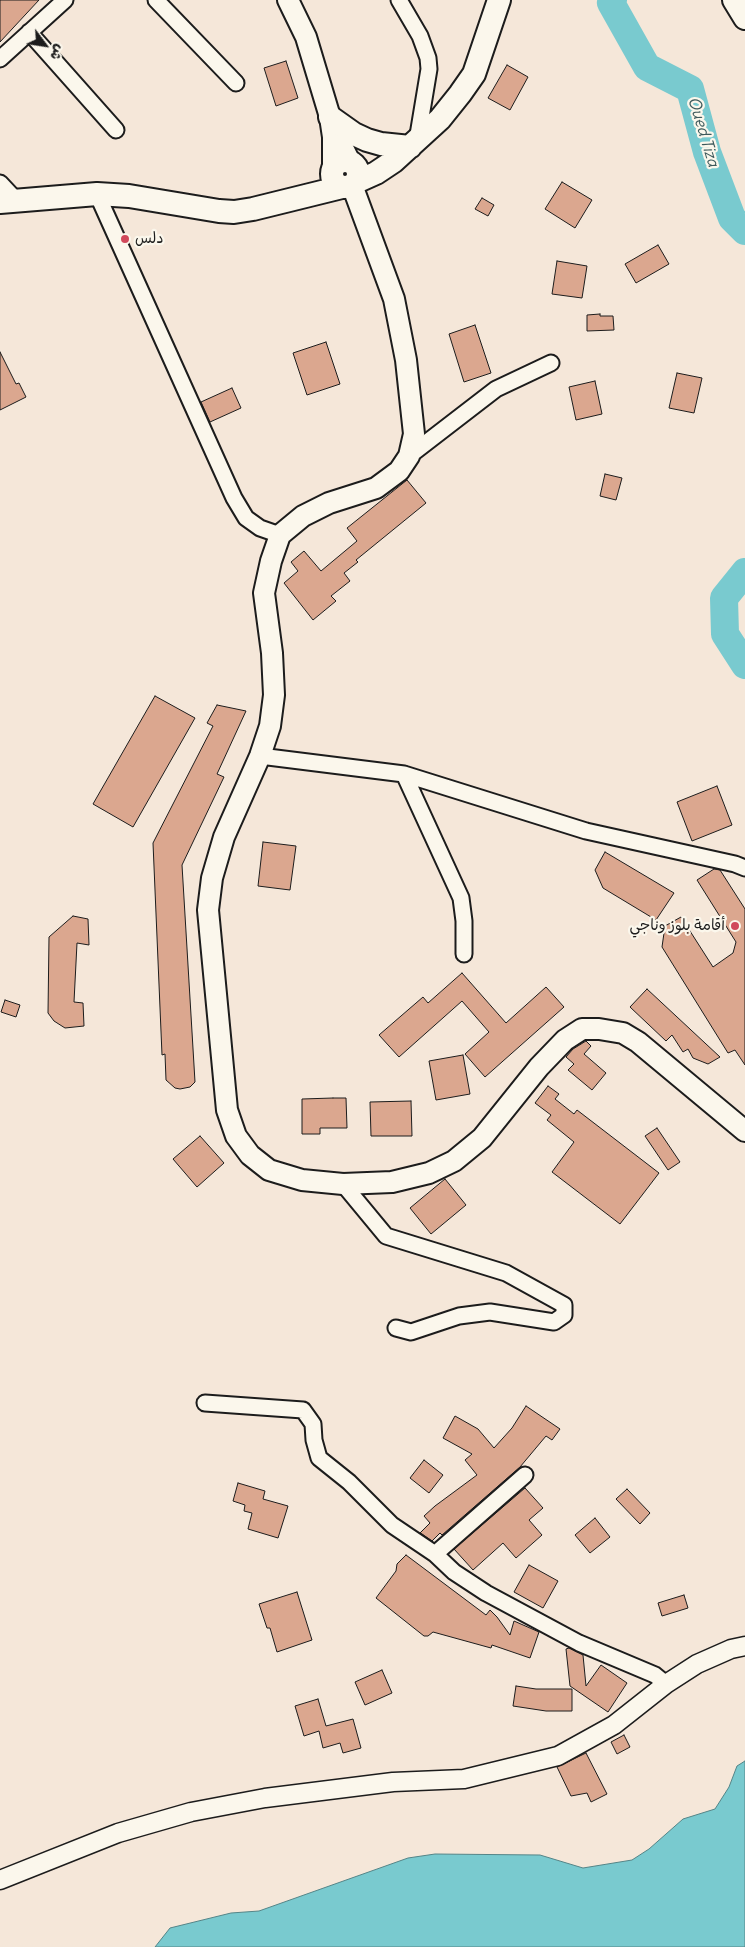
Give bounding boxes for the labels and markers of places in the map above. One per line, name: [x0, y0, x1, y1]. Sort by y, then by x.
place label: دلس: [135, 230, 164, 248]
marker: دلس: [119, 233, 131, 245]
place label: أقامة بلوز وناجي: [630, 917, 725, 935]
marker: أقامة بلوز وناجي: [729, 920, 741, 932]

